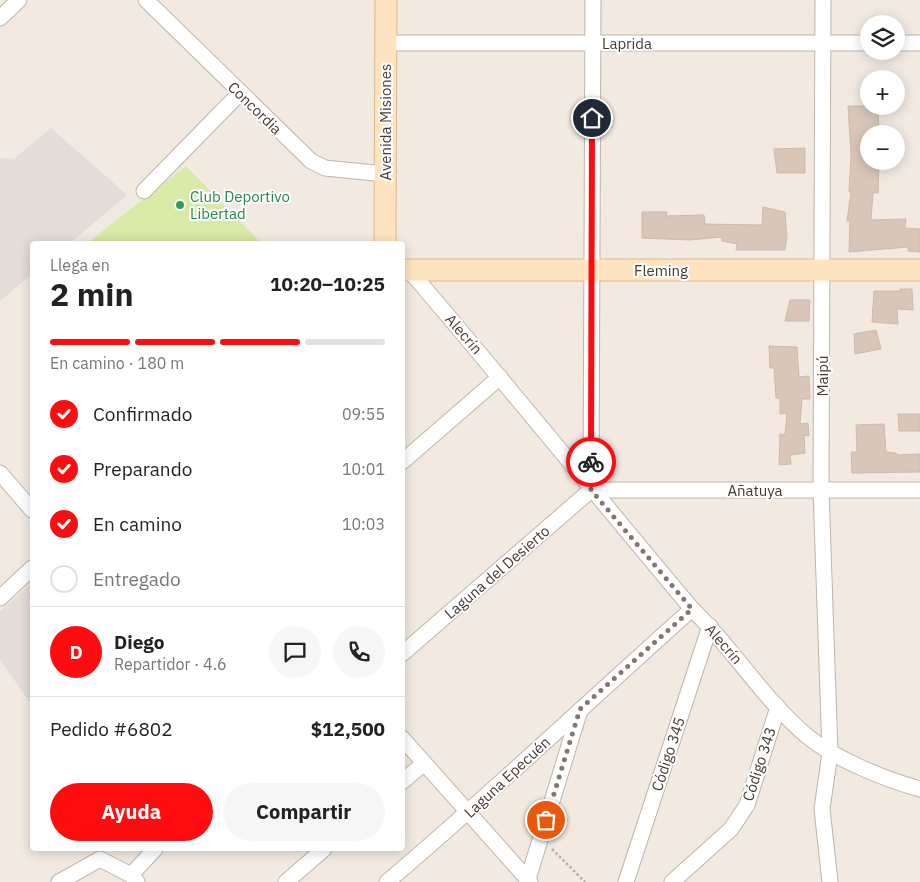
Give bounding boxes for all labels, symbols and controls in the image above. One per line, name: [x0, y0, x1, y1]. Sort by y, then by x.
map controls: [860, 15, 905, 170]
button: layers: [860, 15, 905, 60]
street label: Laprida: [602, 34, 652, 53]
street label: Avenida Misiones: [376, 64, 395, 180]
button: +: [860, 70, 905, 115]
street label: Concordia: [224, 78, 286, 138]
pin: [571, 97, 613, 139]
icon: home: [578, 104, 606, 132]
button: −: [860, 125, 905, 170]
place label: Club Deportivo Libertad: [190, 187, 290, 223]
marker: Club Deportivo Libertad: [174, 199, 186, 211]
text: Llega en: [50, 255, 110, 275]
street label: Fleming: [634, 261, 688, 280]
text: 10:20–10:25: [270, 272, 385, 296]
text: 2 min: [50, 273, 134, 315]
street label: Alecrín: [441, 310, 487, 358]
text: En camino · 180 m: [50, 353, 184, 373]
street label: Maipú: [813, 355, 832, 397]
icon: check: [50, 400, 78, 428]
text: Confirmado: [93, 402, 192, 426]
text: 09:55: [342, 404, 385, 424]
courier: [566, 437, 616, 487]
icon: bike: [577, 448, 605, 476]
icon: check: [50, 455, 78, 483]
text: Preparando: [93, 457, 192, 481]
text: 10:01: [342, 459, 385, 479]
street label: Añatuya: [727, 481, 783, 500]
icon: check: [50, 510, 78, 538]
text: En camino: [93, 512, 182, 536]
text: 10:03: [342, 514, 385, 534]
street label: Laguna del Desierto: [440, 521, 554, 623]
text: Entregado: [93, 567, 181, 591]
street label: Alecrín: [701, 620, 747, 668]
button: chat: [269, 626, 321, 678]
button: phone: [333, 626, 385, 678]
text: Diego: [114, 630, 164, 654]
text: D: [69, 640, 83, 664]
text: Repartidor · 4.6: [114, 654, 227, 674]
street label: Código 345: [647, 714, 689, 794]
text: Pedido #6802: [50, 717, 173, 741]
text: $12,500: [311, 717, 385, 741]
street label: Código 343: [738, 724, 780, 804]
street label: Laguna Epecuén: [460, 732, 554, 822]
button: Ayuda: [50, 783, 213, 841]
button: Compartir: [223, 783, 385, 841]
pin: [525, 799, 567, 841]
icon: bag: [532, 806, 560, 834]

